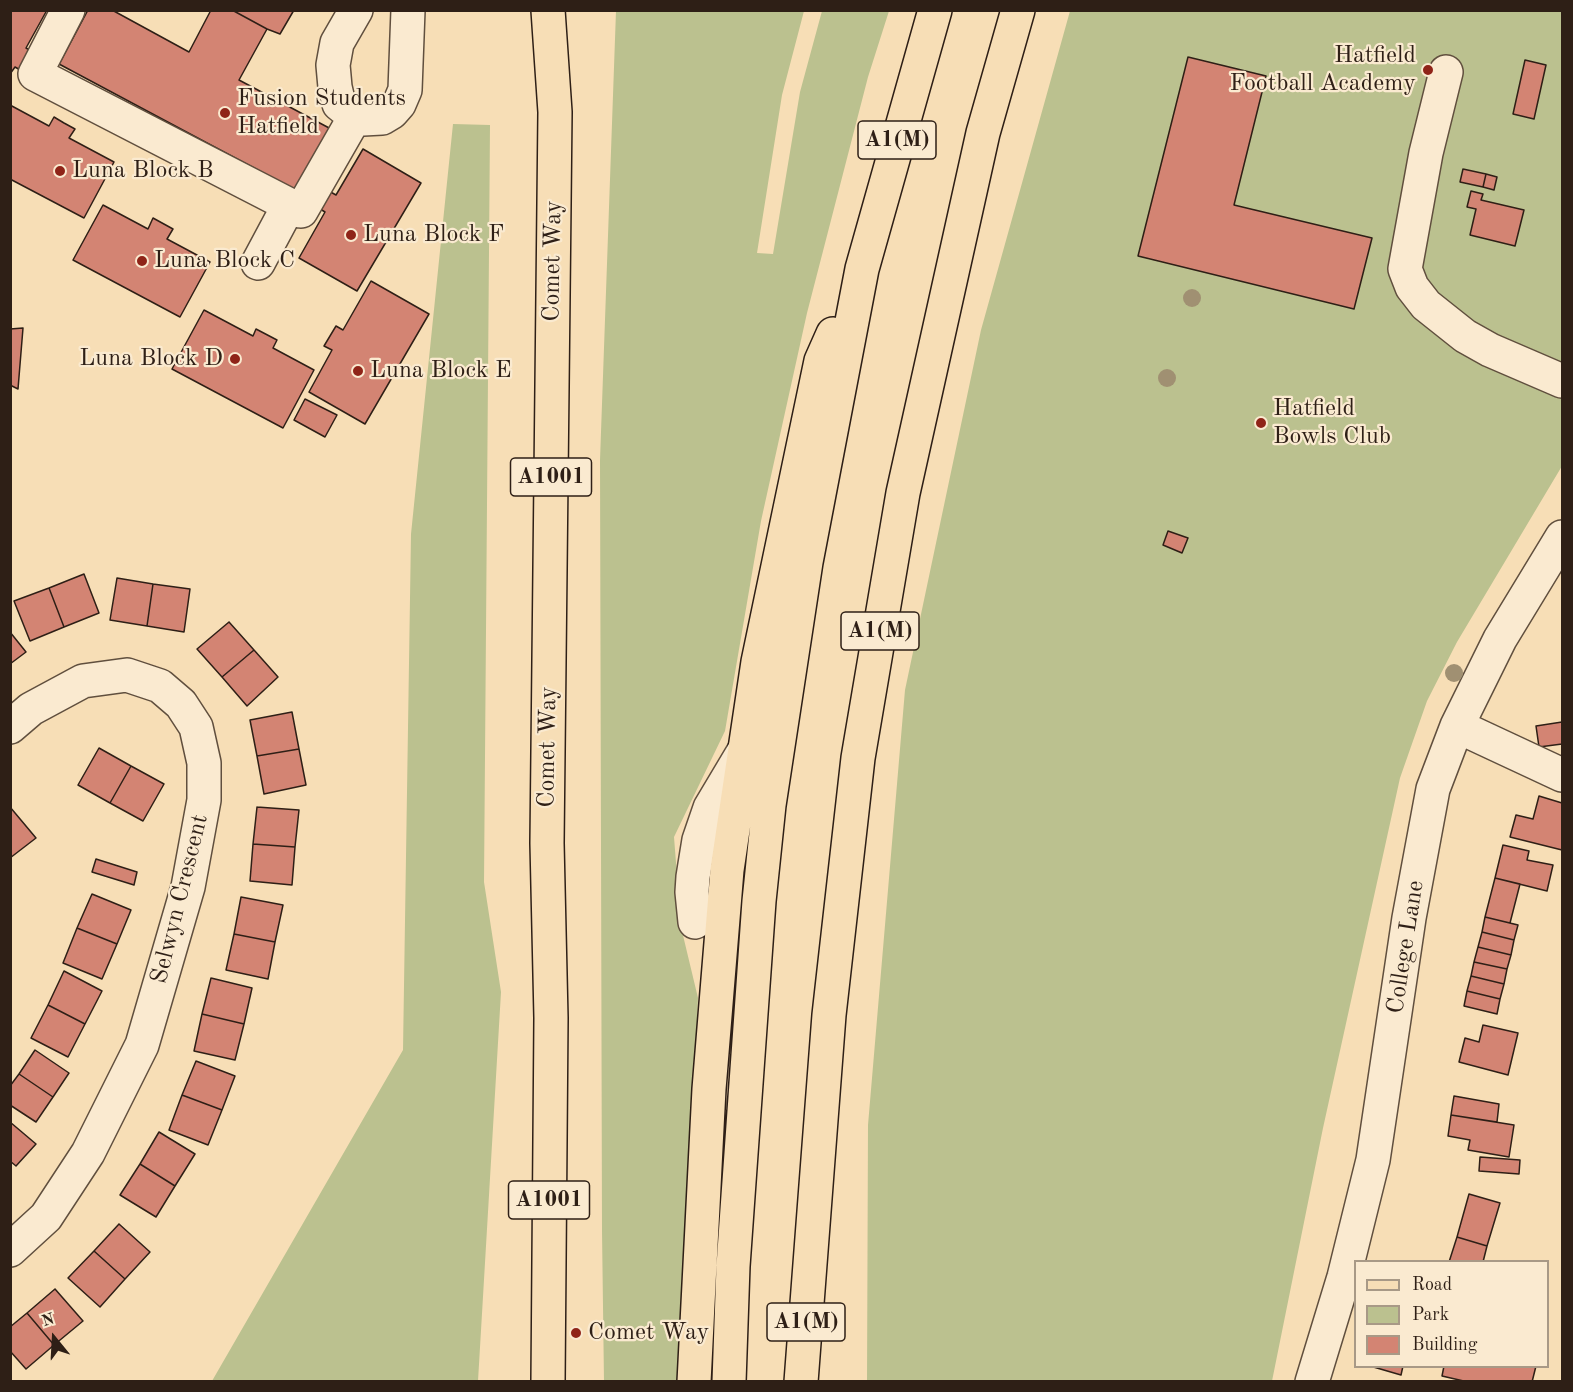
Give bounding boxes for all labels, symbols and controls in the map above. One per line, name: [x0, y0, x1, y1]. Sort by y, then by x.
place label: Hatfield Football Academy: [1229, 42, 1416, 98]
marker: Hatfield Football Academy: [1421, 63, 1435, 77]
place label: Fusion Students Hatfield: [237, 85, 406, 141]
marker: Fusion Students Hatfield: [218, 106, 232, 120]
road number: A1(M): [858, 121, 936, 159]
place label: Luna Block B: [72, 157, 214, 185]
marker: Luna Block B: [53, 164, 67, 178]
street label: Comet Way: [538, 200, 568, 322]
place label: Luna Block F: [363, 221, 504, 249]
marker: Luna Block F: [344, 228, 358, 242]
place label: Luna Block C: [154, 247, 295, 275]
marker: Luna Block C: [135, 254, 149, 268]
place label: Luna Block D: [79, 345, 223, 373]
marker: Luna Block D: [228, 352, 242, 366]
place label: Luna Block E: [370, 357, 512, 385]
marker: Luna Block E: [351, 364, 365, 378]
place label: Hatfield Bowls Club: [1273, 395, 1391, 451]
marker: Hatfield Bowls Club: [1254, 416, 1268, 430]
road number: A1001: [510, 458, 592, 496]
road number: A1(M): [841, 612, 919, 650]
street label: Comet Way: [533, 686, 563, 808]
street label: Selwyn Crescent: [145, 811, 215, 987]
street label: College Lane: [1381, 878, 1431, 1016]
road number: A1001: [508, 1181, 590, 1219]
legend: [1354, 1260, 1549, 1368]
text: Road: [1412, 1276, 1452, 1294]
road number: A1(M): [767, 1303, 845, 1341]
text: Park: [1412, 1306, 1449, 1324]
north arrow: [24, 1308, 84, 1368]
text: N: [40, 1311, 57, 1330]
place label: Comet Way: [588, 1319, 709, 1347]
marker: Comet Way: [569, 1326, 583, 1340]
text: Building: [1412, 1336, 1477, 1354]

